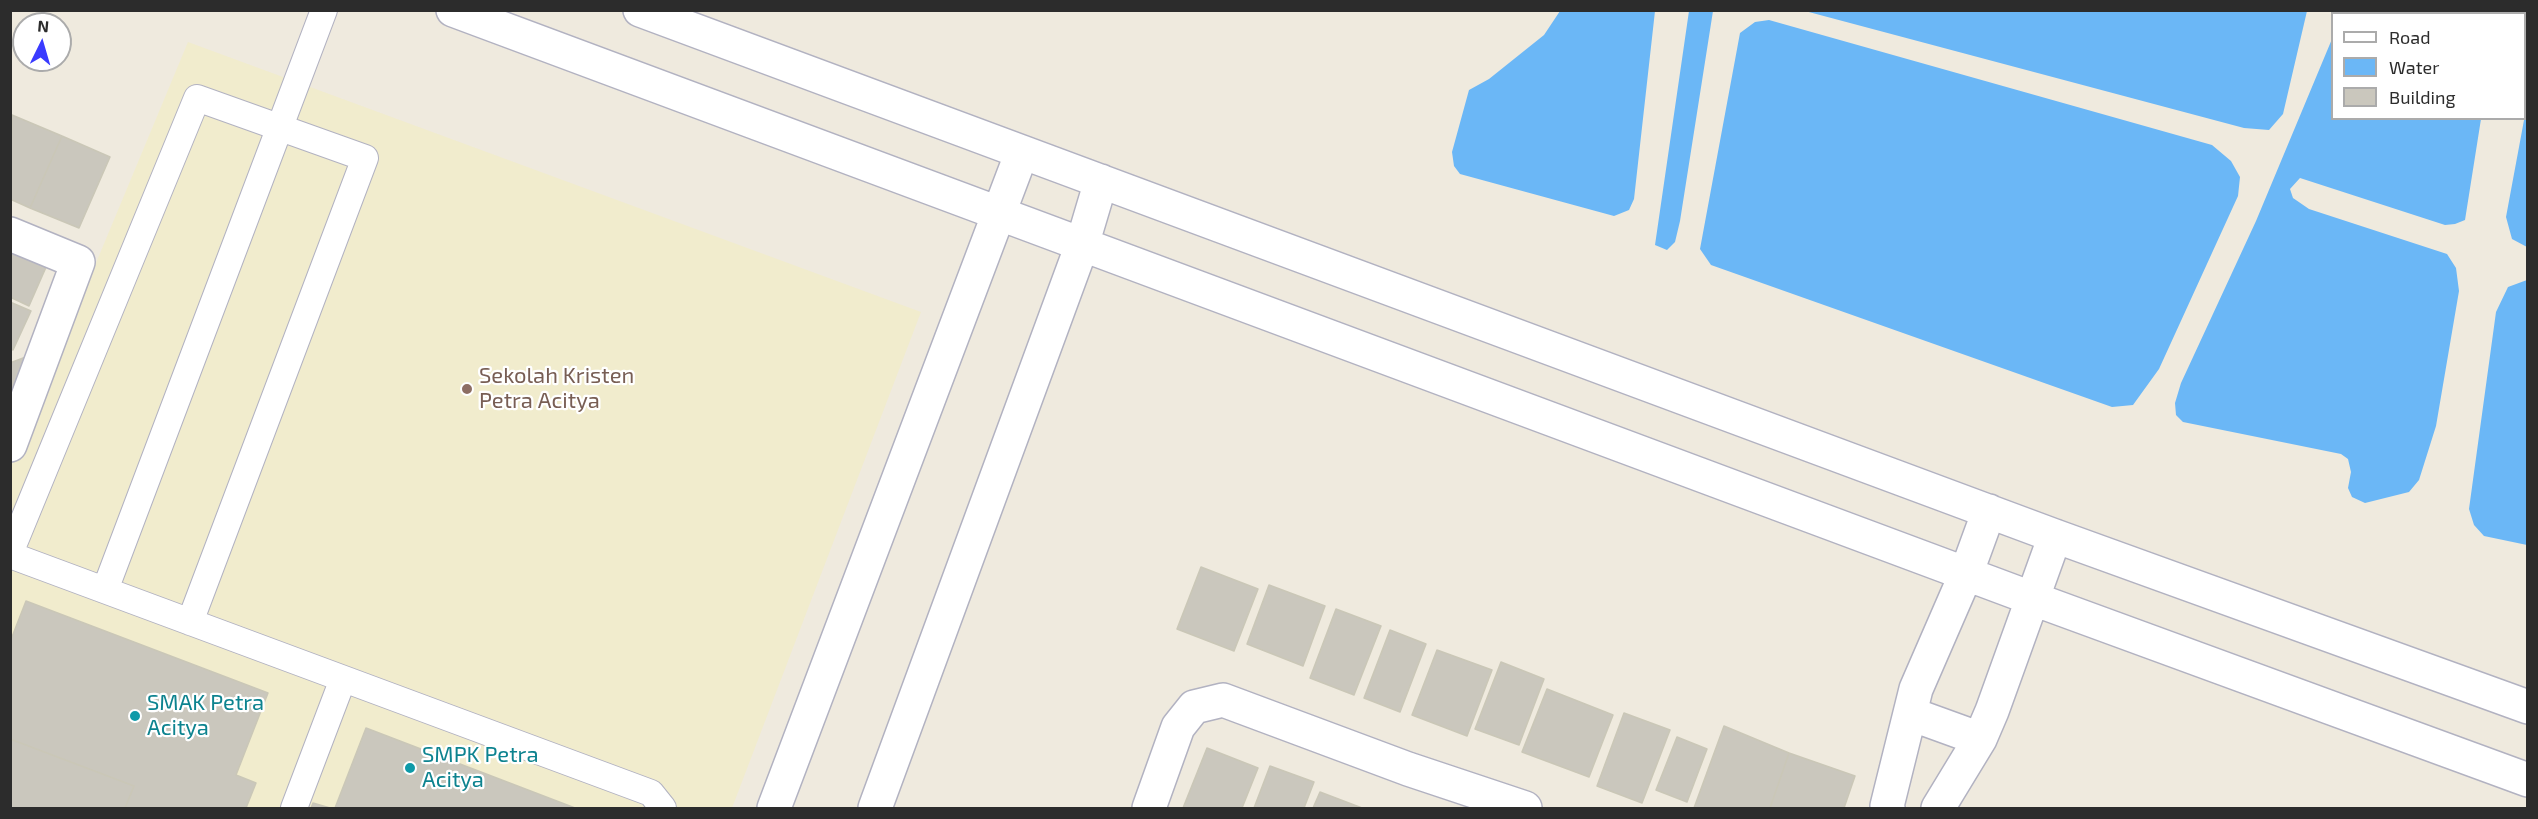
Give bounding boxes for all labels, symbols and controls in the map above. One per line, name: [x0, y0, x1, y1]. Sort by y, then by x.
north arrow: [12, 12, 72, 72]
legend: [2331, 12, 2526, 120]
text: N: [37, 16, 50, 36]
text: Road: [2389, 26, 2430, 48]
text: Water: [2389, 56, 2439, 78]
text: Building: [2389, 86, 2456, 108]
place label: Sekolah Kristen Petra Acitya: [479, 363, 634, 414]
marker: Sekolah Kristen Petra Acitya: [460, 382, 474, 396]
place label: SMAK Petra Acitya: [147, 690, 264, 742]
marker: SMAK Petra Acitya: [128, 709, 142, 723]
place label: SMPK Petra Acitya: [422, 742, 538, 794]
marker: SMPK Petra Acitya: [403, 761, 417, 775]

